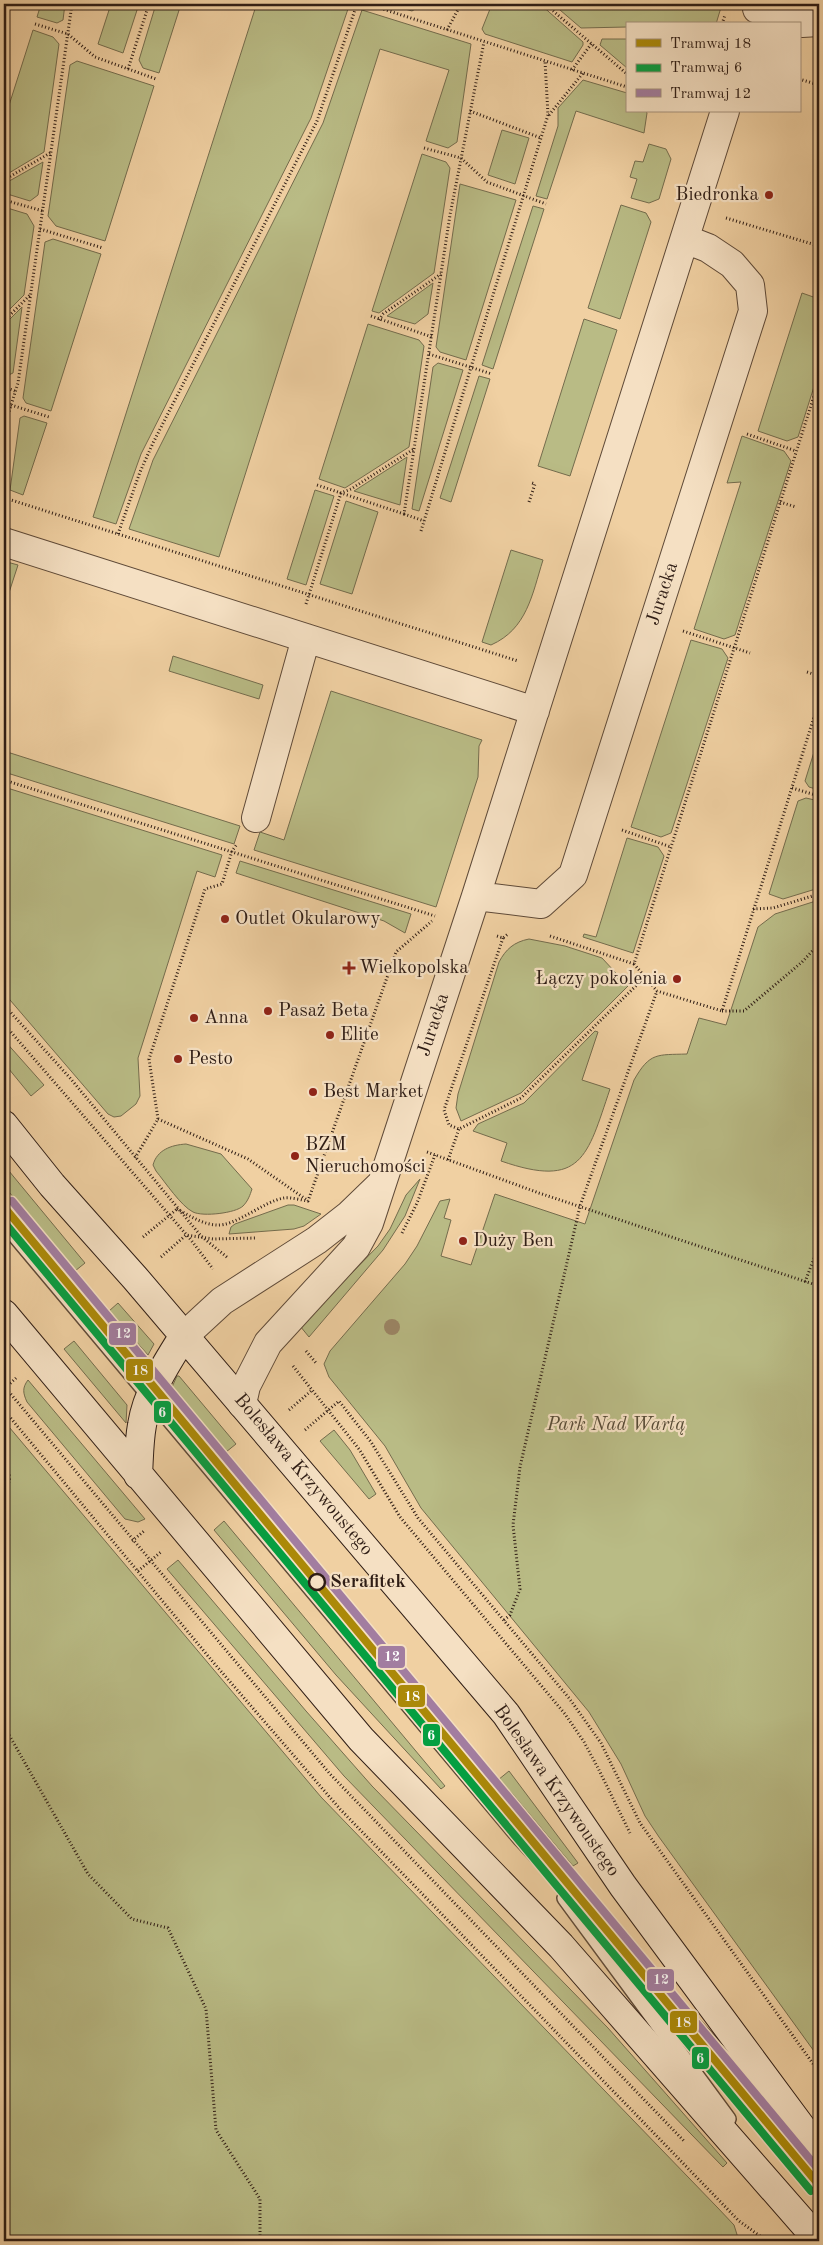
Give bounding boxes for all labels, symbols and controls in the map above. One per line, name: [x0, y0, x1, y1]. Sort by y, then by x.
legend: [626, 22, 800, 112]
text: Tramwaj 18: [670, 37, 751, 52]
text: Tramwaj 6: [670, 61, 742, 76]
text: Tramwaj 12: [670, 87, 751, 102]
place label: Biedronka: [675, 186, 760, 205]
marker: Biedronka: [763, 189, 775, 201]
street label: Juracka: [644, 560, 682, 628]
place label: Outlet Okularowy: [235, 910, 381, 929]
marker: Outlet Okularowy: [219, 913, 231, 925]
place label: Wielkopolska: [359, 959, 469, 978]
marker: Wielkopolska: [343, 962, 355, 974]
place label: Łączy pokolenia: [535, 970, 668, 989]
marker: Łączy pokolenia: [671, 973, 683, 985]
street label: Juracka: [415, 991, 453, 1059]
place label: Pasaż Beta: [278, 1002, 369, 1021]
marker: Pasaż Beta: [262, 1005, 274, 1017]
place label: Anna: [204, 1009, 249, 1028]
marker: Anna: [188, 1012, 200, 1024]
place label: Elite: [340, 1026, 379, 1045]
marker: Elite: [324, 1029, 336, 1041]
place label: Pesto: [188, 1050, 233, 1069]
marker: Pesto: [172, 1053, 184, 1065]
place label: Best Market: [323, 1083, 423, 1102]
marker: Best Market: [307, 1086, 319, 1098]
place label: BZM Nieruchomości: [305, 1136, 426, 1177]
marker: BZM Nieruchomości: [289, 1150, 301, 1162]
place label: Duży Ben: [473, 1232, 554, 1251]
marker: Duży Ben: [457, 1235, 469, 1247]
line badge: 12: [108, 1322, 137, 1346]
text: 12: [115, 1327, 131, 1341]
line badge: 18: [125, 1358, 154, 1382]
text: 18: [132, 1364, 148, 1378]
street label: Bolesława Krzywoustego: [230, 1390, 376, 1560]
line badge: 6: [153, 1400, 172, 1424]
text: 6: [158, 1406, 166, 1420]
park label: Park Nad Wartą: [546, 1416, 685, 1435]
marker: Serafitek: [308, 1573, 326, 1591]
place label: Serafitek: [330, 1573, 406, 1592]
line badge: 12: [377, 1645, 406, 1669]
text: 12: [384, 1650, 400, 1664]
line badge: 18: [397, 1684, 426, 1708]
text: 18: [404, 1690, 420, 1704]
street label: Bolesława Krzywoustego: [489, 1702, 623, 1880]
line badge: 6: [422, 1723, 441, 1747]
text: 6: [427, 1729, 435, 1743]
line badge: 12: [646, 1968, 675, 1992]
text: 12: [653, 1973, 669, 1987]
line badge: 18: [669, 2010, 698, 2034]
text: 18: [675, 2016, 691, 2030]
line badge: 6: [691, 2046, 710, 2070]
text: 6: [696, 2052, 704, 2066]

